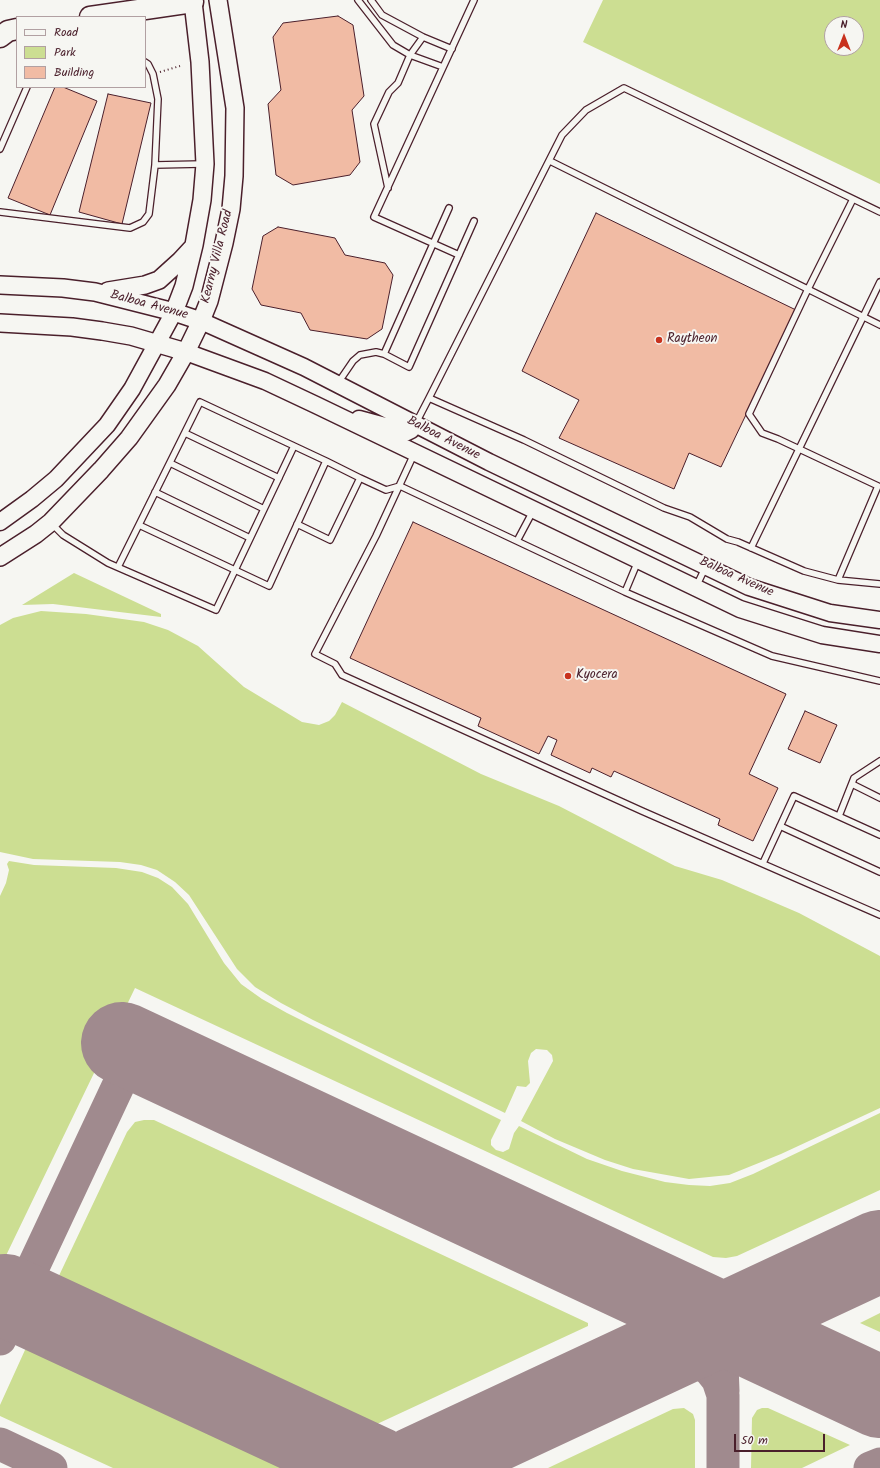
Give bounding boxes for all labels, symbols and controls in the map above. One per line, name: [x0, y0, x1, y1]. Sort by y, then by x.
legend: [16, 16, 146, 88]
north arrow: [824, 16, 864, 56]
text: N: [841, 16, 847, 34]
text: Road: [54, 23, 78, 42]
text: Park: [54, 43, 76, 62]
text: Building: [54, 63, 94, 82]
street label: Kearny Villa Road: [199, 209, 237, 305]
street label: Balboa Avenue: [108, 288, 190, 324]
place label: Raytheon: [667, 332, 717, 348]
marker: Raytheon: [654, 335, 664, 345]
street label: Balboa Avenue: [404, 414, 482, 464]
street label: Balboa Avenue: [696, 555, 776, 601]
place label: Kyocera: [576, 668, 618, 684]
marker: Kyocera: [563, 671, 573, 681]
scale bar: [736, 1426, 827, 1452]
text: 50 m: [741, 1431, 768, 1450]

